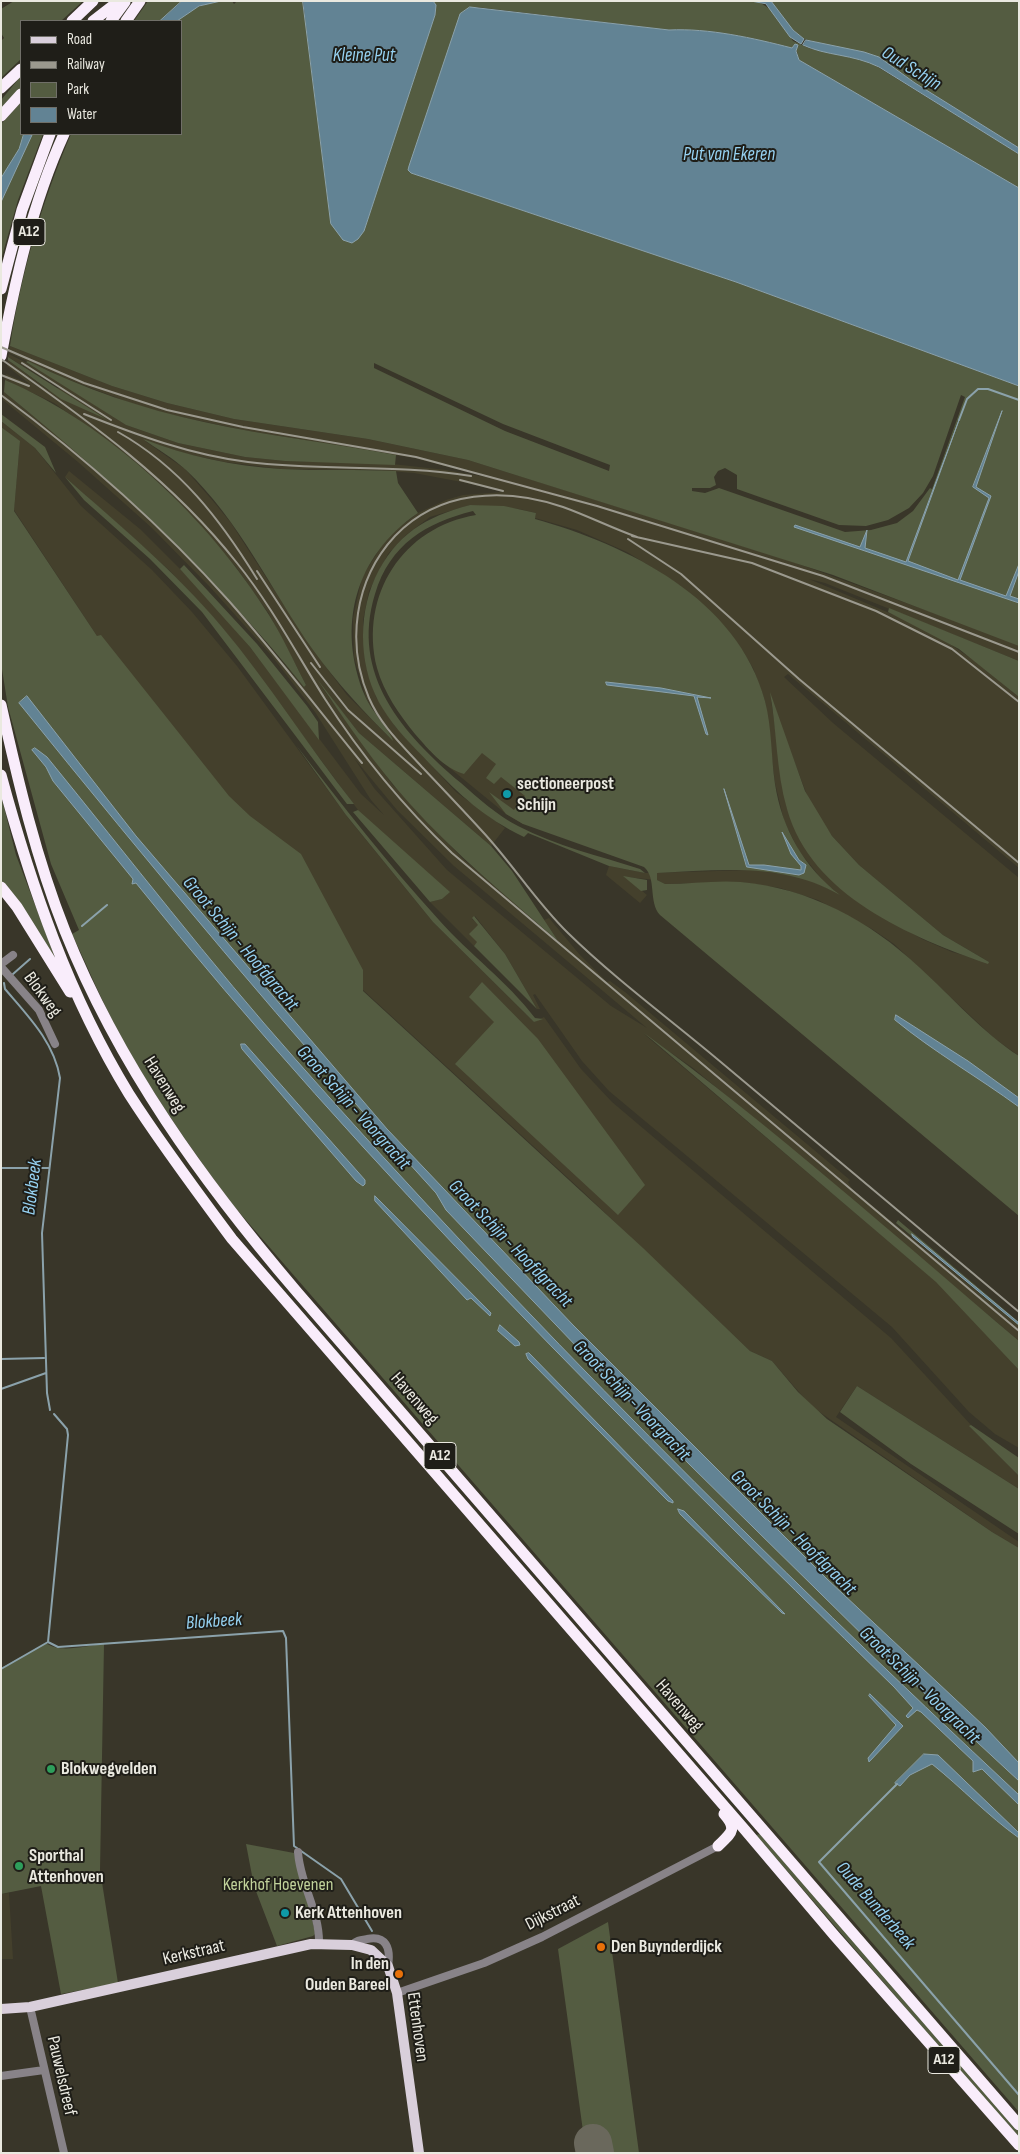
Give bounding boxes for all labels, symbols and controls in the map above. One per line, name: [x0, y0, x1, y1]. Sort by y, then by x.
legend: [20, 20, 182, 135]
text: Road: [67, 30, 92, 49]
water label: Oud Schijn: [877, 42, 945, 96]
water label: Kleine Put: [333, 45, 395, 67]
text: Railway: [67, 55, 105, 74]
text: Park: [67, 80, 89, 99]
text: Water: [67, 105, 97, 124]
water label: Put van Ekeren: [683, 144, 775, 166]
road number: A12: [13, 218, 45, 246]
place label: sectioneerpost Schijn: [517, 773, 614, 816]
marker: sectioneerpost Schijn: [501, 788, 513, 800]
water label: Groot Schijn - Hoofdgracht: [177, 872, 303, 1016]
street label: Blokweg: [19, 968, 65, 1022]
water label: Groot Schijn - Voorgracht: [291, 1041, 415, 1175]
street label: Havenweg: [138, 1053, 190, 1117]
water label: Blokbeek: [18, 1158, 48, 1216]
water label: Groot Schijn - Hoofdgracht: [443, 1175, 577, 1313]
water label: Groot Schijn - Voorgracht: [567, 1336, 695, 1466]
street label: Havenweg: [385, 1368, 443, 1430]
road number: A12: [424, 1442, 456, 1470]
water label: Groot Schijn - Hoofdgracht: [725, 1465, 861, 1601]
water label: Blokbeek: [185, 1609, 243, 1635]
water label: Groot Schijn - Voorgracht: [854, 1622, 984, 1750]
street label: Havenweg: [650, 1675, 708, 1737]
place label: Blokwegvelden: [61, 1758, 157, 1780]
marker: Blokwegvelden: [45, 1763, 57, 1775]
place label: Sporthal Attenhoven: [29, 1845, 104, 1888]
water label: Oude Bunderbeek: [831, 1857, 919, 1955]
marker: Sporthal Attenhoven: [13, 1860, 25, 1872]
park label: Kerkhof Hoevenen: [223, 1874, 333, 1896]
street label: Dijkstraat: [522, 1890, 584, 1936]
place label: Kerk Attenhoven: [295, 1902, 402, 1924]
marker: Kerk Attenhoven: [279, 1907, 291, 1919]
street label: Kerkstraat: [161, 1935, 227, 1971]
place label: Den Buynderdijck: [611, 1936, 722, 1958]
marker: Den Buynderdijck: [595, 1941, 607, 1953]
place label: In den Ouden Bareel: [305, 1953, 389, 1996]
marker: In den Ouden Bareel: [393, 1968, 405, 1980]
street label: Ettenhoven: [401, 1991, 433, 2063]
street label: Pauwelsdreef: [41, 2034, 81, 2118]
road number: A12: [928, 2046, 960, 2074]

